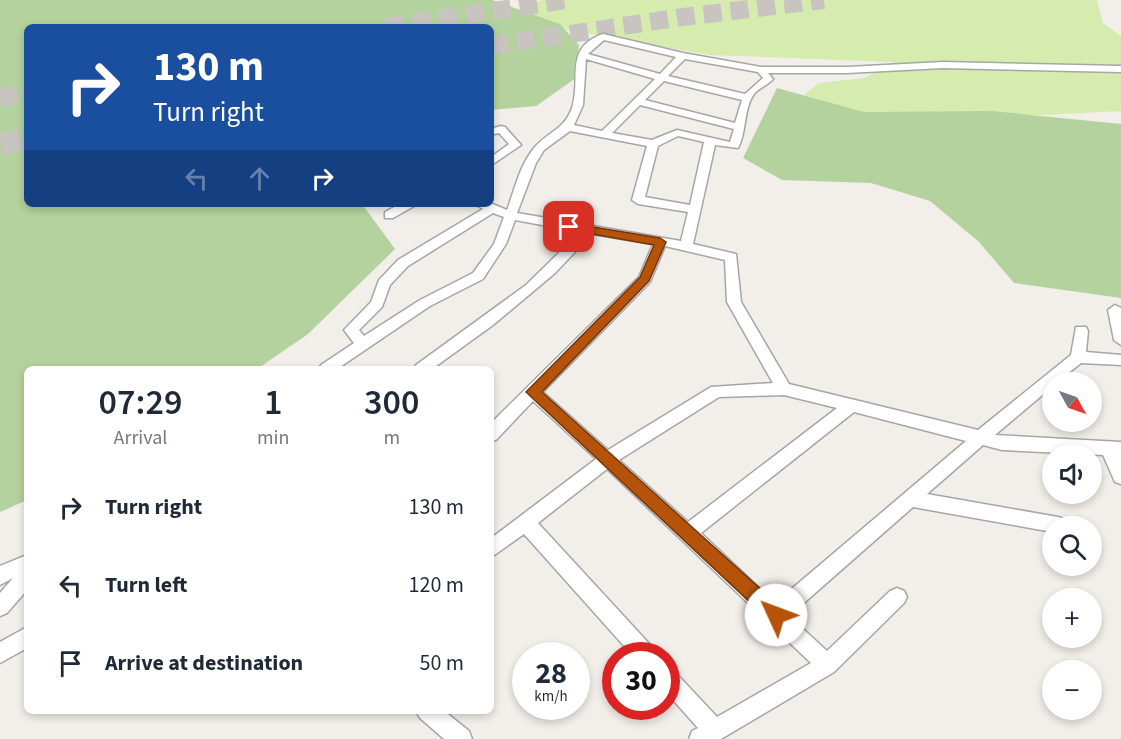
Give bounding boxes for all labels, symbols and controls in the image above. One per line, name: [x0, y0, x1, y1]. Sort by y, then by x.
text: 130 m: [153, 37, 264, 97]
icon: right: [54, 48, 132, 126]
text: Turn right: [153, 93, 264, 132]
icon: left: [180, 162, 213, 195]
icon: ahead: [243, 162, 276, 195]
icon: right: [306, 162, 339, 195]
pin: [543, 201, 594, 252]
icon: arrive: [552, 210, 585, 243]
north arrow: [1042, 372, 1102, 432]
map controls: [1042, 372, 1102, 720]
text: 07:29: [99, 377, 182, 428]
text: 1: [264, 377, 282, 428]
text: 300: [364, 377, 419, 428]
text: Arrival: [114, 424, 167, 452]
text: min: [257, 424, 289, 452]
text: m: [383, 424, 400, 452]
button: sound: [1042, 444, 1102, 504]
icon: right: [54, 491, 87, 524]
text: Turn right: [105, 491, 202, 523]
text: 130 m: [409, 491, 464, 523]
button: search: [1042, 516, 1102, 576]
icon: left: [54, 569, 87, 602]
text: Turn left: [105, 569, 187, 601]
text: 120 m: [409, 569, 464, 601]
position arrow: [744, 583, 808, 647]
button: +: [1042, 588, 1102, 648]
speed limit sign: 30: [602, 642, 680, 720]
icon: arrive: [54, 647, 87, 680]
text: Arrive at destination: [105, 647, 303, 679]
text: 50 m: [419, 647, 464, 679]
text: 28: [535, 652, 567, 695]
button: −: [1042, 660, 1102, 720]
text: km/h: [534, 686, 568, 707]

